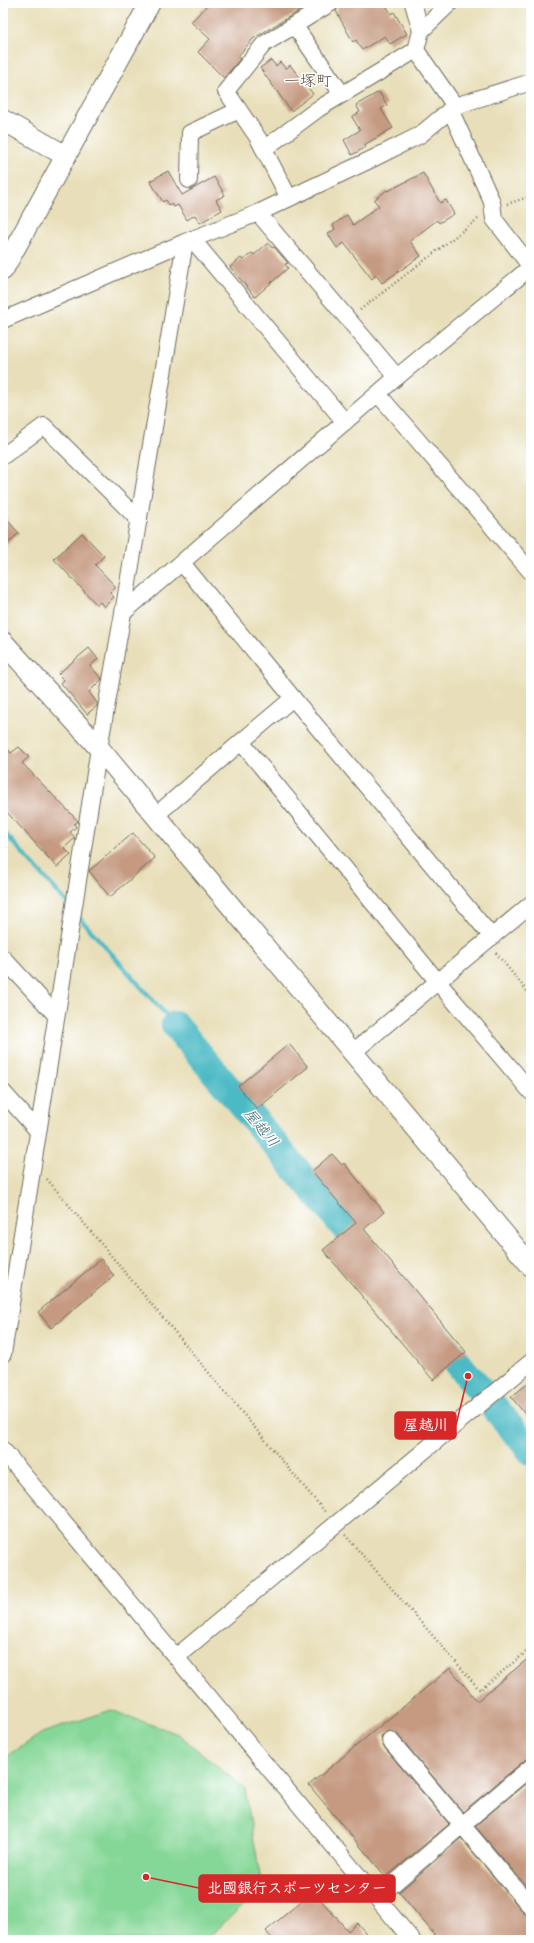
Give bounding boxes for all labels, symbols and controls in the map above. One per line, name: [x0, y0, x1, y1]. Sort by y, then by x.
district label: 一塚町: [284, 72, 332, 91]
water label: 屋越川: [239, 1105, 283, 1151]
callout: 屋越川: [395, 1412, 456, 1439]
text: 屋越川: [403, 1416, 449, 1435]
callout: 北國銀行スポーツセンター: [199, 1875, 395, 1902]
text: 北國銀行スポーツセンター: [207, 1879, 387, 1898]

